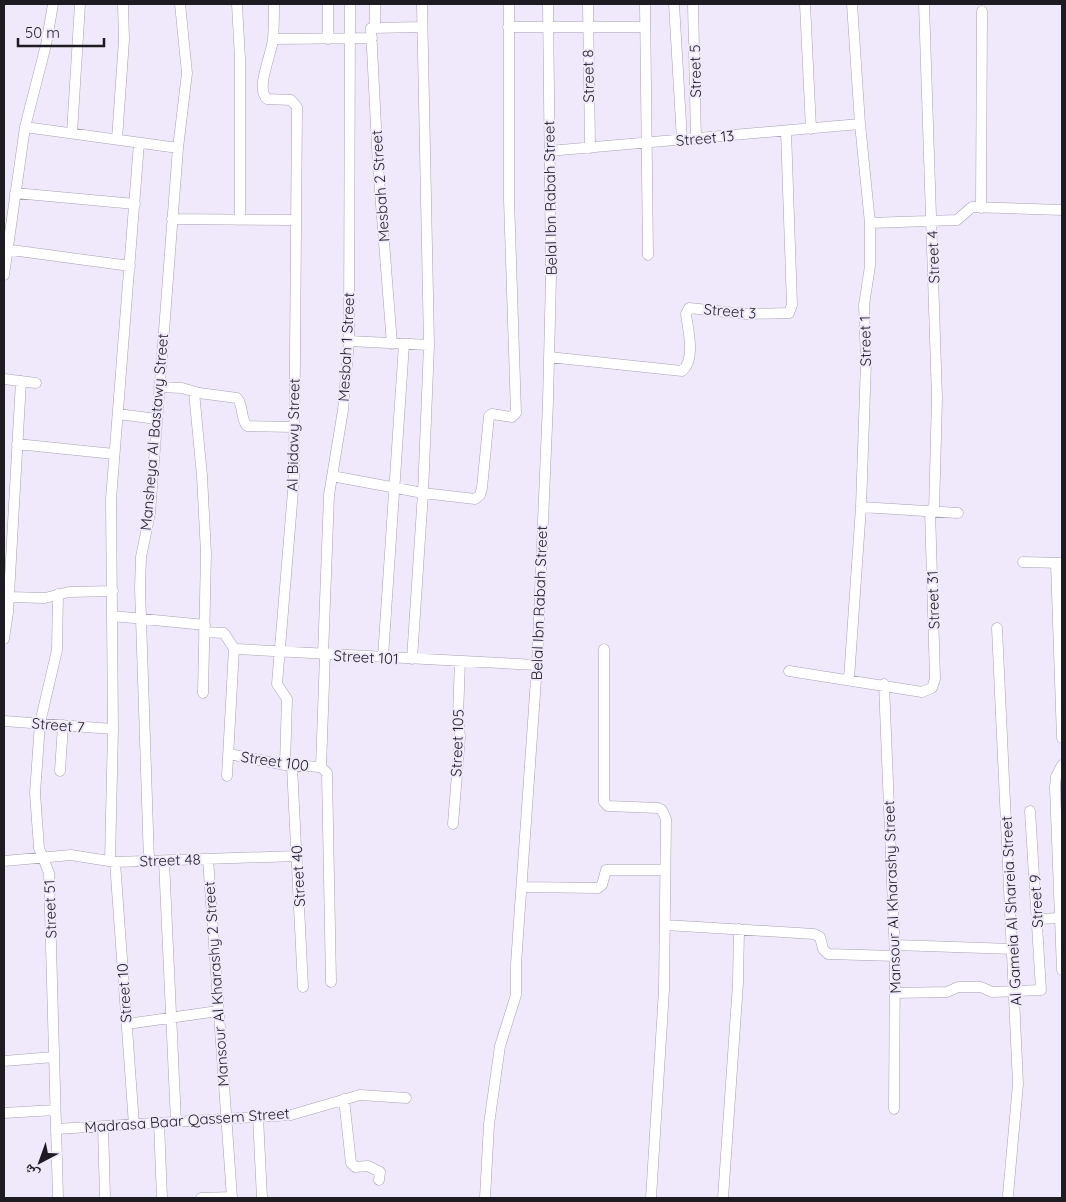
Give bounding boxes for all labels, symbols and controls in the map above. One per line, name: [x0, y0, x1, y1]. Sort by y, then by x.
scale bar: [18, 15, 104, 47]
text: 50 m: [25, 23, 60, 42]
street label: Street 5: [685, 44, 705, 98]
street label: Street 8: [578, 49, 598, 103]
street label: Belal Ibn Rabah Street: [539, 120, 561, 276]
street label: Street 13: [675, 126, 735, 150]
street label: Mesbah 2 Street: [367, 129, 393, 243]
street label: Street 4: [923, 230, 943, 284]
street label: Mesbah 1 Street: [334, 292, 358, 402]
street label: Street 3: [703, 299, 757, 323]
street label: Street 1: [855, 316, 875, 366]
street label: Mansheya Al Bastawy Street: [136, 333, 172, 531]
street label: Al Bidawy Street: [283, 378, 303, 492]
street label: Belal Ibn Rabah Street: [527, 525, 551, 681]
street label: Street 31: [922, 570, 944, 630]
street label: Street 101: [333, 646, 399, 668]
street label: Street 105: [446, 709, 468, 777]
street label: Street 7: [31, 713, 85, 737]
street label: Street 100: [240, 747, 310, 775]
street label: Mansour Al Kharashy Street: [879, 800, 905, 994]
street label: Al Gameia Al Shareia Street: [997, 816, 1025, 1006]
street label: Street 40: [287, 845, 309, 907]
street label: Street 48: [139, 849, 201, 871]
street label: Street 9: [1025, 874, 1047, 928]
street label: Street 51: [39, 879, 61, 939]
street label: Mansour Al Kharashy 2 Street: [199, 881, 233, 1087]
street label: Street 10: [112, 963, 136, 1023]
street label: Madrasa Baar Qassem Street: [84, 1103, 290, 1137]
north arrow: [15, 1137, 65, 1187]
text: ش: [20, 1160, 43, 1183]

